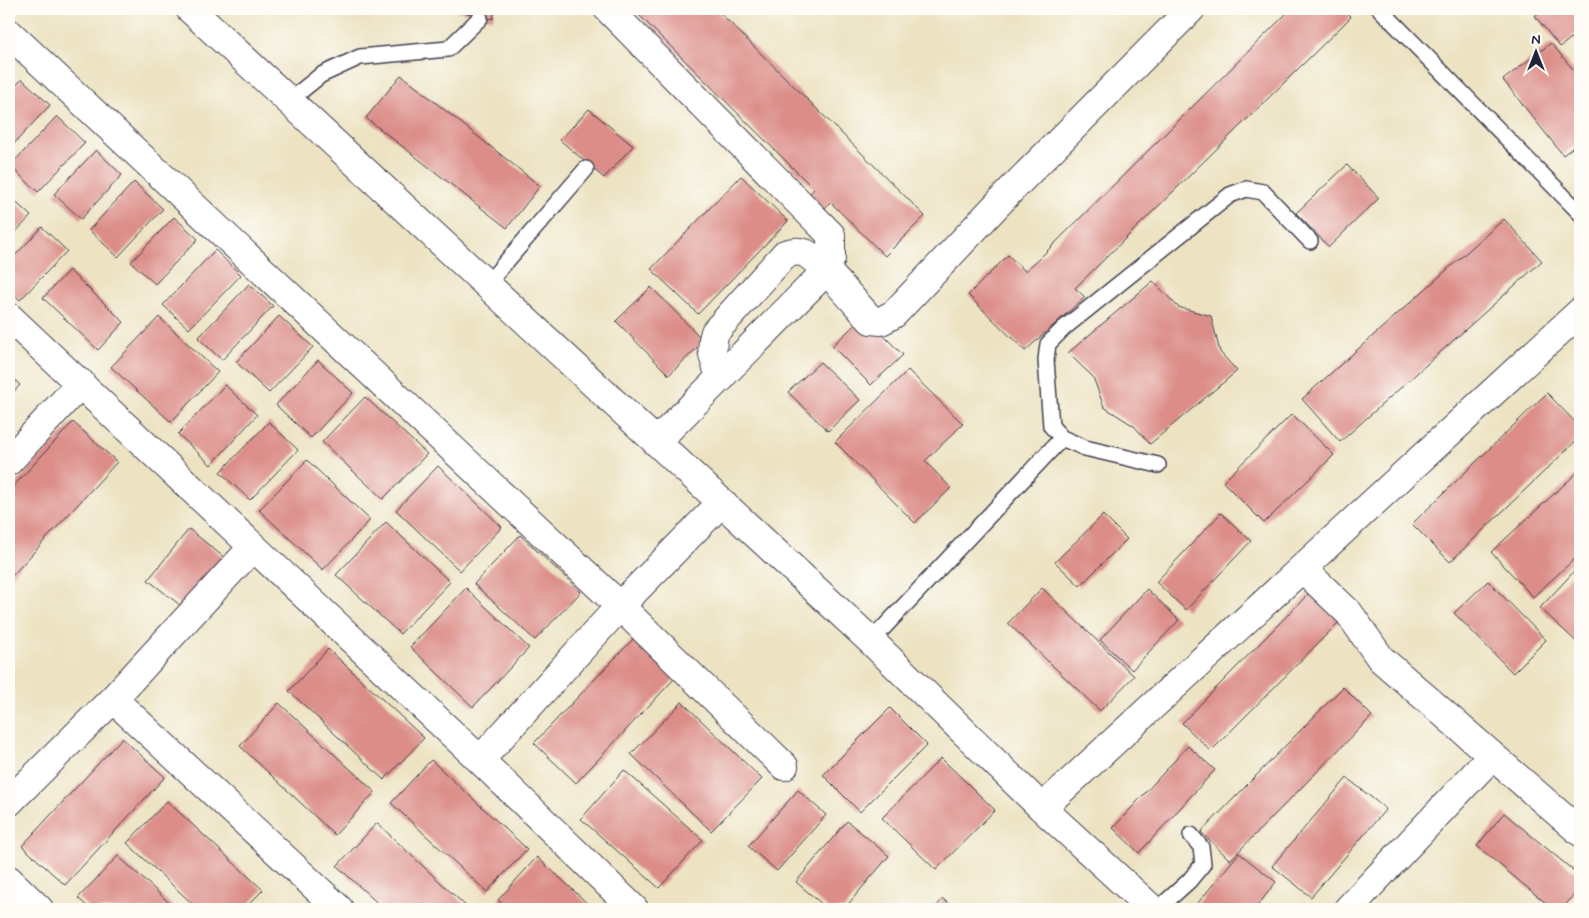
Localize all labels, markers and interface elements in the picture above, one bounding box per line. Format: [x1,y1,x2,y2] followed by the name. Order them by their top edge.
[1512,28,1562,78] north arrow
[1531,31,1541,49] text: N

